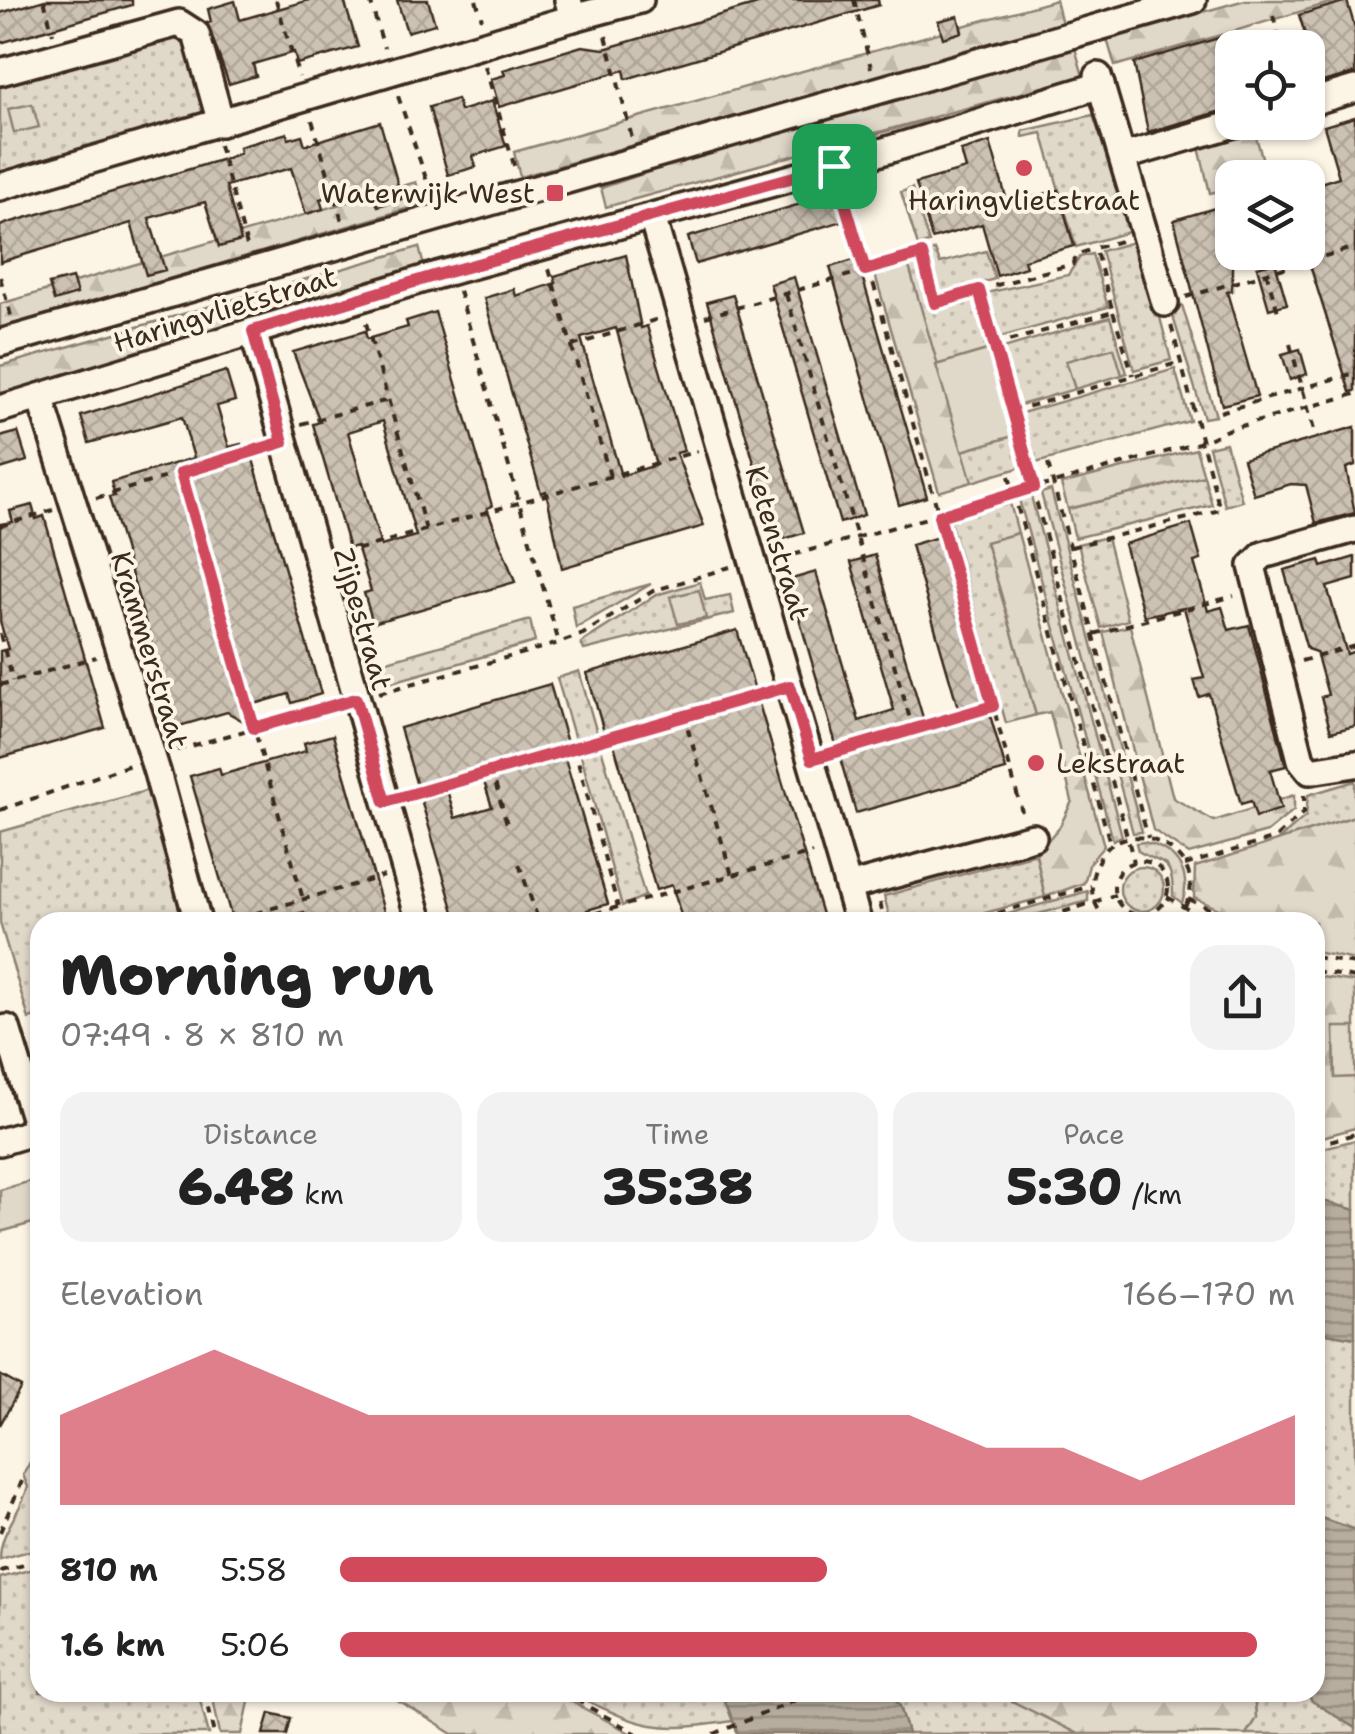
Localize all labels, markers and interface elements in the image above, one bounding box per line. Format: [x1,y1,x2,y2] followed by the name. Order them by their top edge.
[1215,30,1325,270] map controls
[1215,30,1325,140] button: locate
[792,124,877,209] pin
[807,139,862,194] icon: arrive
[1013,157,1035,179] marker: Haringvlietstraat
[1215,160,1325,270] button: layers
[321,174,535,212] place label: Waterwijk West
[908,181,1140,219] place label: Haringvlietstraat
[544,182,566,204] marker: Waterwijk West
[108,257,342,361] street label: Haringvlietstraat
[736,461,820,625] street label: Ketenstraat
[325,543,401,695] street label: Zijpestraat
[102,547,198,753] street label: Krammerstraat
[1056,744,1185,782] place label: Lekstraat
[1025,752,1047,774] marker: Lekstraat
[60,938,434,1012] text: Morning run
[1190,945,1295,1050] button: share
[60,1013,344,1056] text: 07:49 · 8 × 810 m
[203,1115,318,1153] text: Distance
[645,1115,710,1153] text: Time
[1063,1115,1125,1153] text: Pace
[178,1153,295,1220] text: 6.48
[602,1153,753,1220] text: 35:38
[1006,1153,1122,1220] text: 5:30
[295,1175,344,1213] text: km
[1122,1175,1182,1213] text: /km
[60,1272,203,1315] text: Elevation
[1122,1272,1295,1315] text: 166–170 m
[60,1548,158,1591] text: 810 m
[220,1548,288,1591] text: 5:58
[60,1623,165,1666] text: 1.6 km
[220,1623,290,1666] text: 5:06

